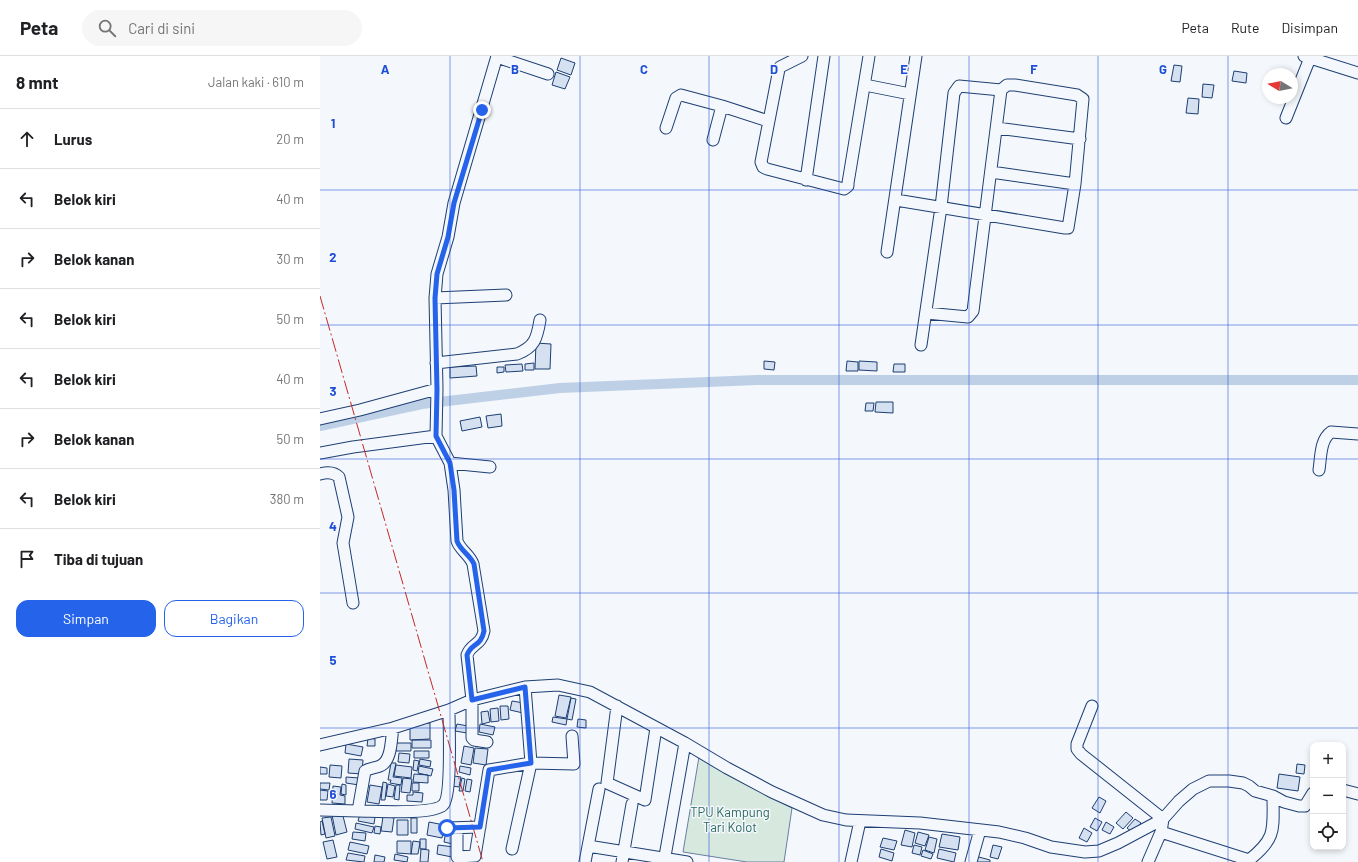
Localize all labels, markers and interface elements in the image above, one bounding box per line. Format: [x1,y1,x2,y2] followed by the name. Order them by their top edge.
[82,10,362,46] search box
[20,16,58,39] text: Peta
[96,17,118,39] icon: search
[128,19,195,37] text: Cari di sini
[1181,19,1209,36] text: Peta
[1231,19,1259,36] text: Rute
[1281,19,1338,36] text: Disimpan
[381,61,390,77] text: A
[511,61,519,77] text: B
[640,61,648,77] text: C
[770,61,778,77] text: D
[900,61,908,77] text: E
[1030,61,1038,77] text: F
[1159,61,1167,77] text: G
[1262,68,1298,104] north arrow
[16,72,59,92] text: 8 mnt
[208,74,304,90] text: Jalan kaki · 610 m
[473,101,491,119] route end
[331,115,335,131] text: 1
[16,128,38,150] icon: ahead
[54,130,92,148] text: Lurus
[276,131,304,147] text: 20 m
[16,188,38,210] icon: left
[54,190,116,208] text: Belok kiri
[276,191,304,207] text: 40 m
[16,248,38,270] icon: right
[329,249,337,265] text: 2
[54,250,134,268] text: Belok kanan
[277,251,304,267] text: 30 m
[16,308,38,330] icon: left
[54,310,116,328] text: Belok kiri
[277,311,304,327] text: 50 m
[16,368,38,390] icon: left
[54,370,116,388] text: Belok kiri
[276,371,304,387] text: 40 m
[329,383,337,399] text: 3
[16,428,38,450] icon: right
[54,430,134,448] text: Belok kanan
[277,431,304,447] text: 50 m
[16,488,38,510] icon: left
[54,490,116,508] text: Belok kiri
[270,491,304,507] text: 380 m
[329,518,337,534] text: 4
[16,548,38,570] icon: arrive
[54,550,143,568] text: Tiba di tujuan
[16,600,156,637] button: Simpan
[164,600,304,637] button: Bagikan
[329,652,337,668] text: 5
[1310,742,1346,850] map controls
[1310,742,1346,778] button: +
[1310,778,1346,814] button: −
[330,786,337,802] text: 6
[690,804,770,835] park label: TPU Kampung Tari Kolot
[1310,814,1346,850] button: locate
[438,819,456,837] route start

